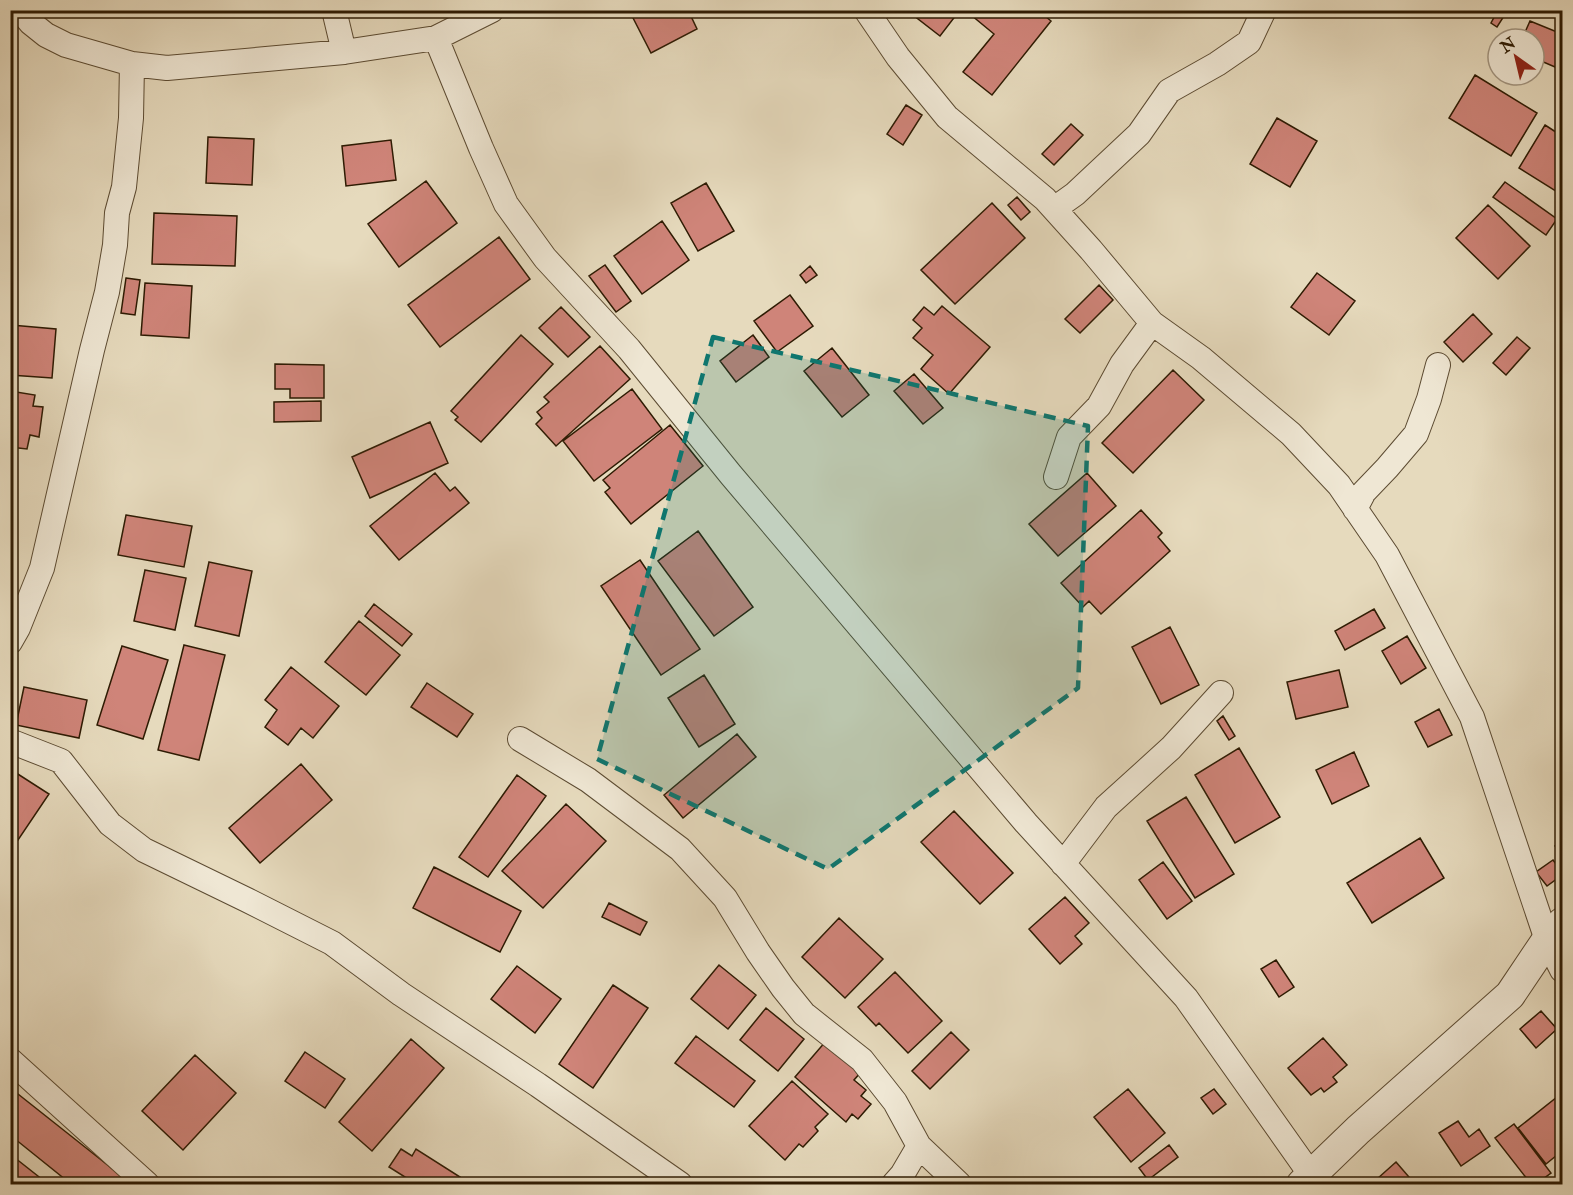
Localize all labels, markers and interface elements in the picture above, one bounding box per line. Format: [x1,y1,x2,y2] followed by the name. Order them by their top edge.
[1486,27,1546,87] north arrow
[1496,33,1520,58] text: N

